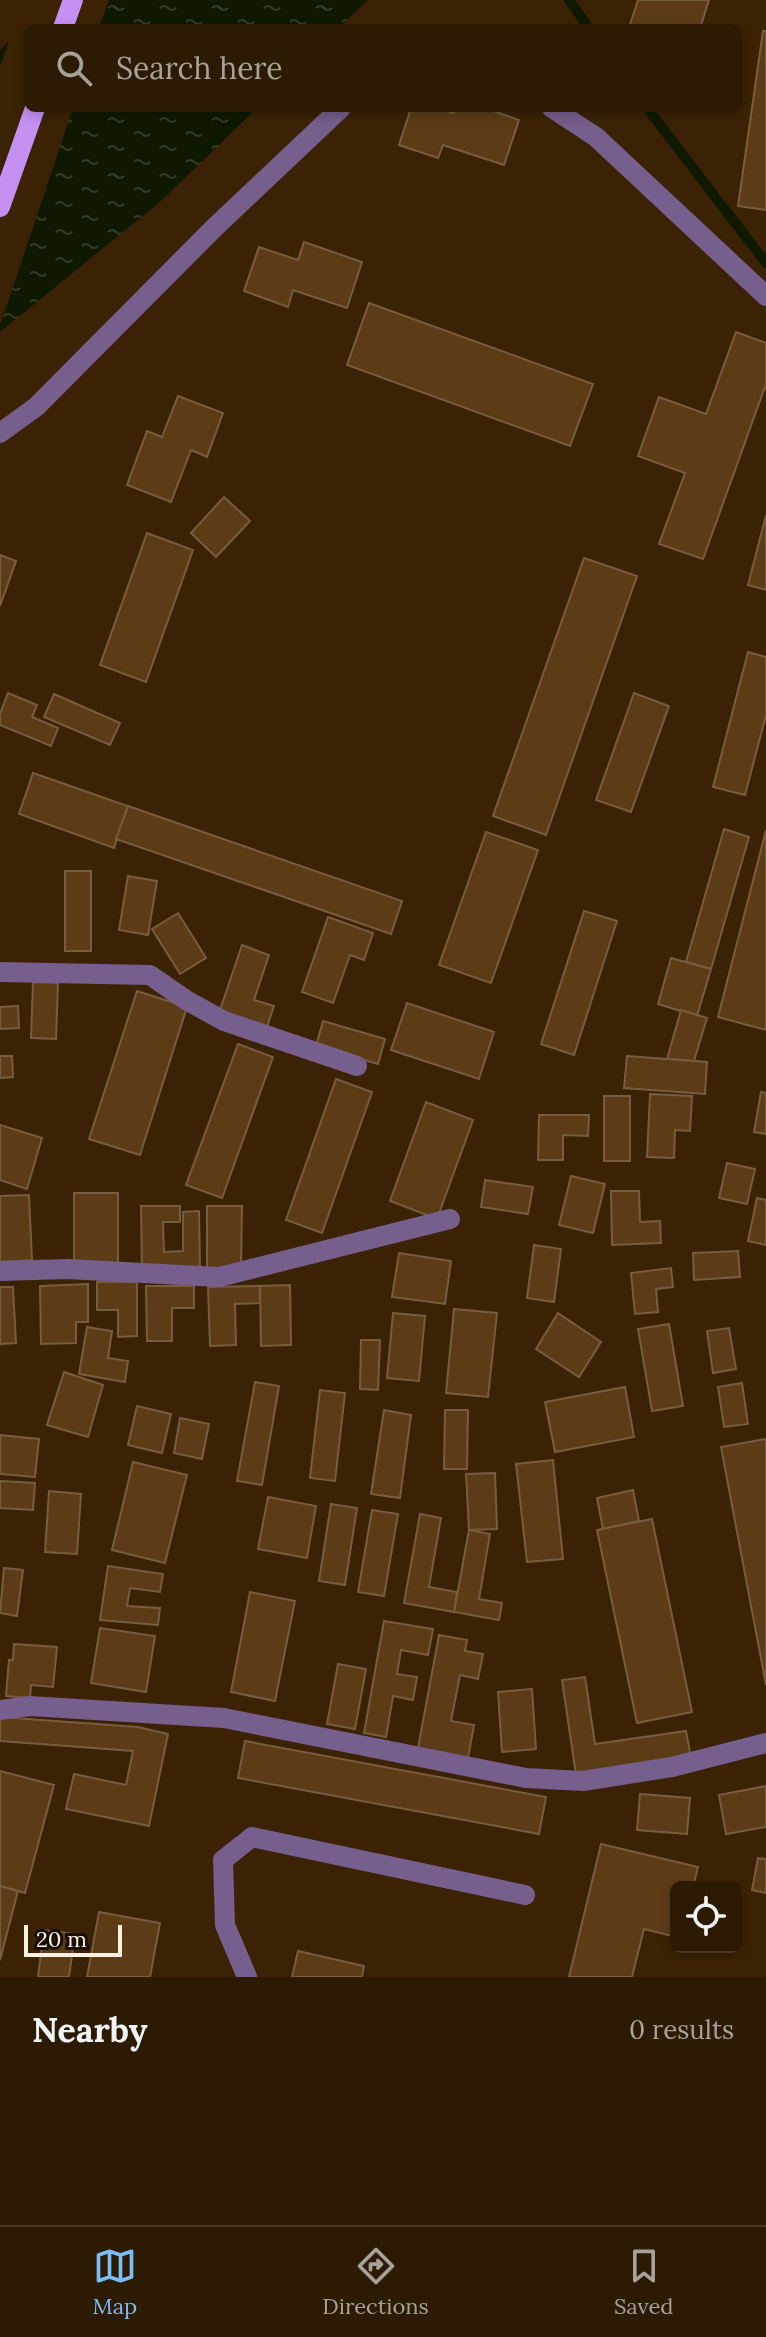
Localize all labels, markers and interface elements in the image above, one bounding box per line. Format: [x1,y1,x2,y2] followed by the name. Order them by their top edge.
[24,24,742,112] search box
[52,46,96,90] icon: search
[116,49,283,87] text: Search here
[670,1881,742,1953] map controls
[670,1881,742,1953] button: locate
[24,1921,122,1957] scale bar
[36,1925,87,1953] text: 20 m
[32,2008,148,2051] text: Nearby
[629,2013,734,2046] text: 0 results
[93,2244,137,2320] tab: Map
[322,2244,429,2320] tab: Directions
[614,2244,673,2320] tab: Saved

